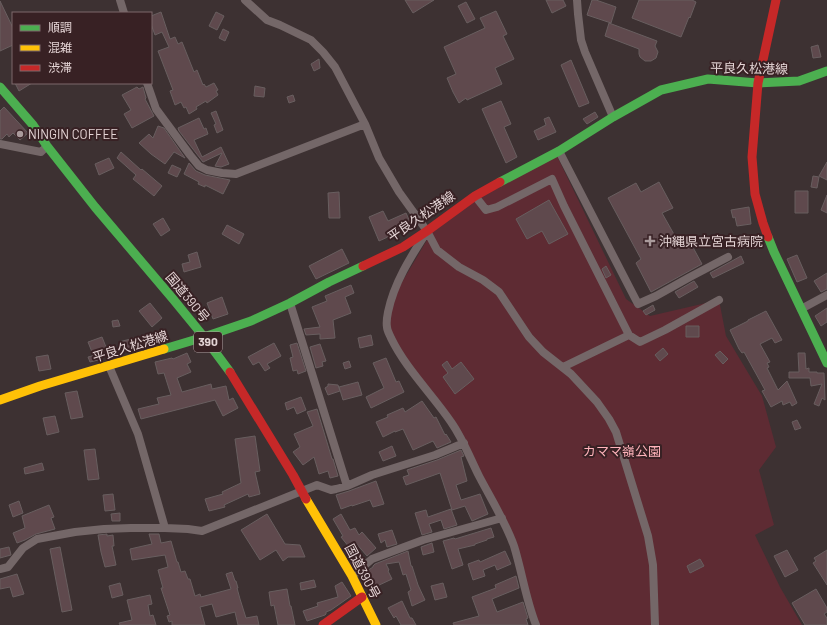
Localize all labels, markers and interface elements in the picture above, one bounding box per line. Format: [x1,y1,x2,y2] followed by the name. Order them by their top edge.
[12,12,152,84] legend
[48,20,72,34] text: 順調
[48,40,72,54] text: 混雑
[710,59,788,77] street label: 平良久松港線
[48,60,72,74] text: 渋滞
[28,126,118,142] place label: NINGIN COFFEE
[15,129,25,139] marker: NINGIN COFFEE
[384,188,458,244] street label: 平良久松港線
[659,233,763,249] place label: 沖縄県立宮古病院
[644,235,656,247] marker: 沖縄県立宮古病院
[163,269,213,325] street label: 国道390号
[90,327,170,365] street label: 平良久松港線
[194,332,222,352] road number: 390
[583,443,661,459] park label: カママ嶺公園
[342,541,384,601] street label: 国道390号

